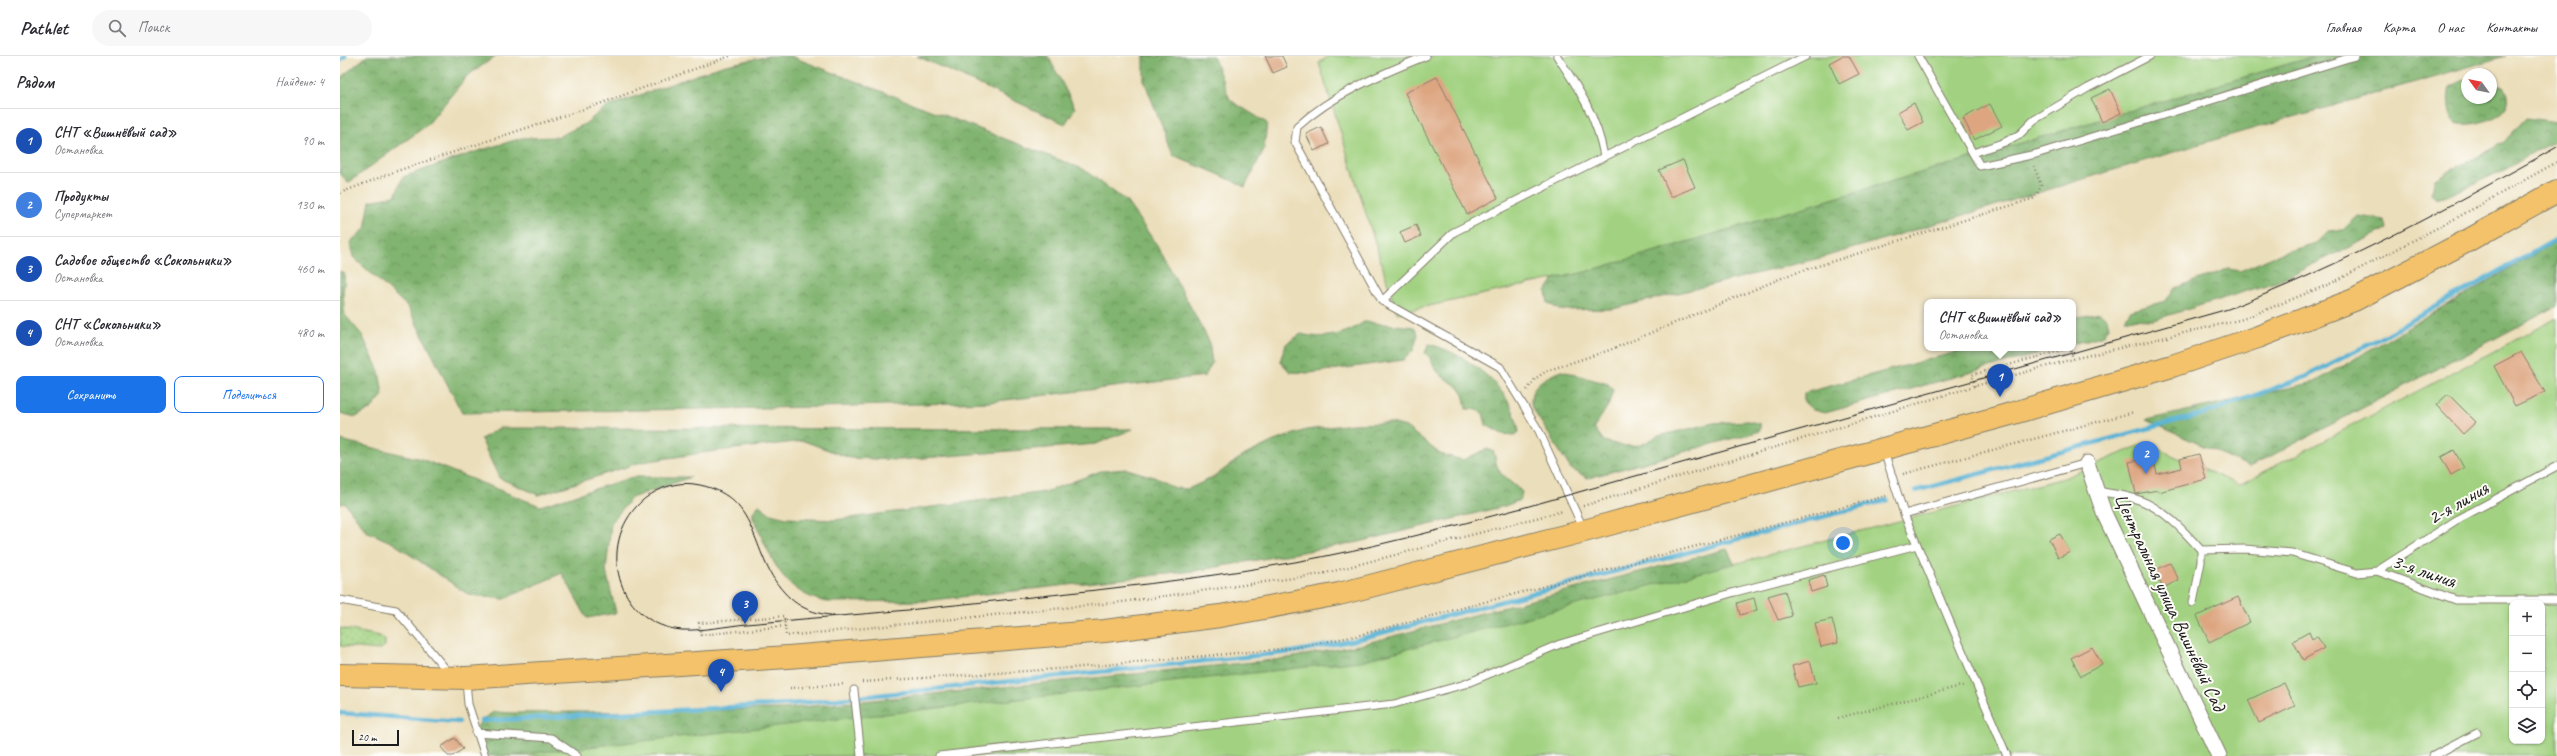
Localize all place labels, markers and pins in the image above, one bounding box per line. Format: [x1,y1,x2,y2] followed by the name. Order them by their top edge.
[1987,364,2013,397] pin: 1
[2133,441,2159,474] pin: 2
[732,591,758,624] pin: 3
[708,659,734,692] pin: 4

